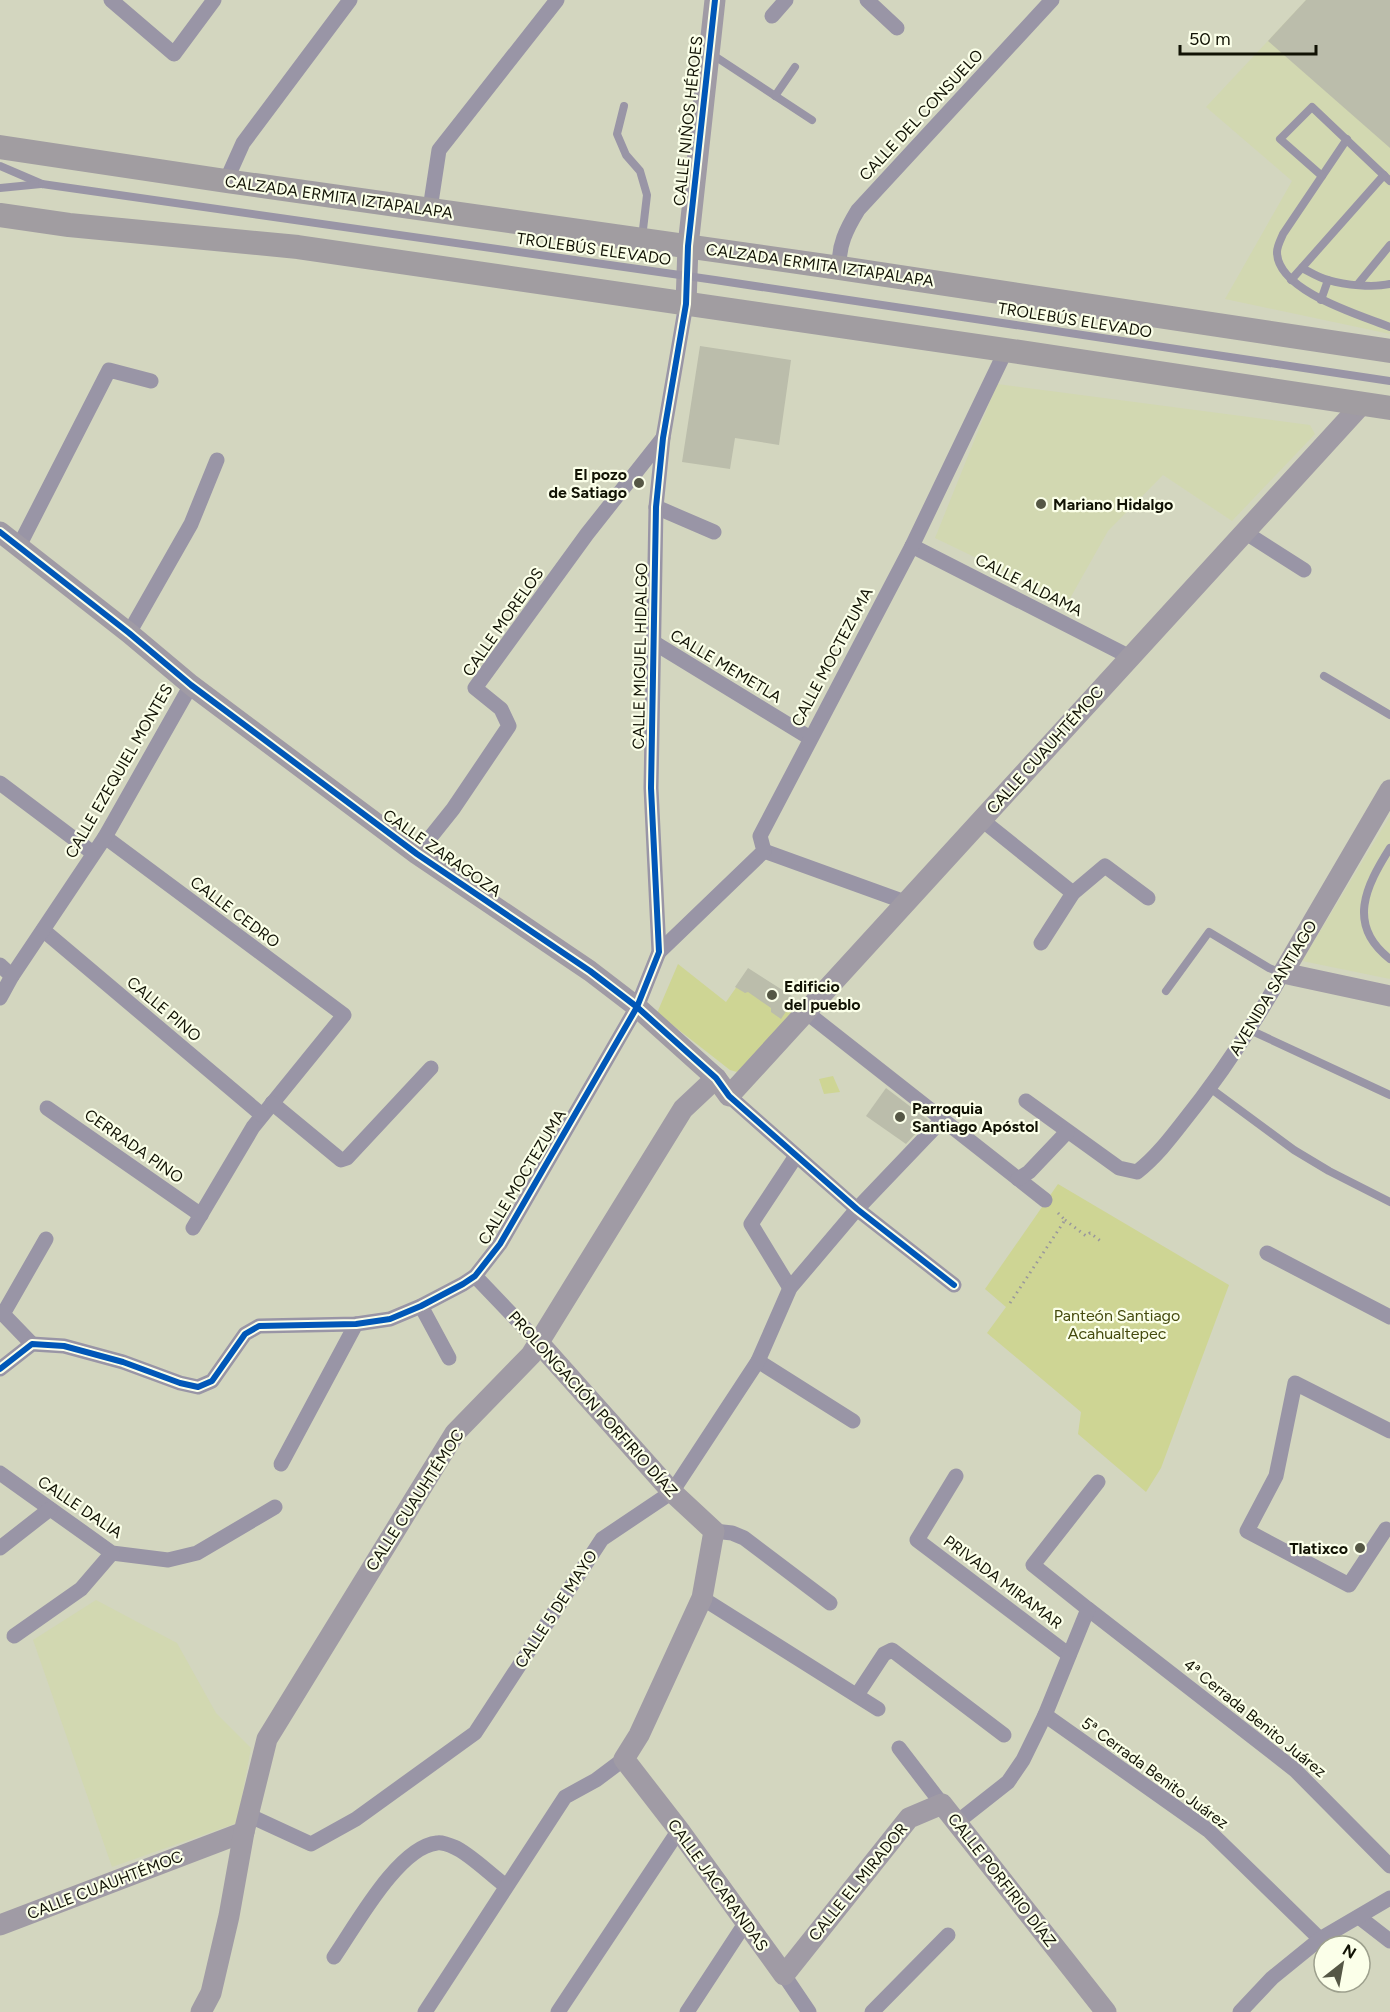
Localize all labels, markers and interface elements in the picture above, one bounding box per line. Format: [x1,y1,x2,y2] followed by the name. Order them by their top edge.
[1180,18,1316,56] scale bar
[1189,28,1231,50] text: 50 m
[670,35,706,207] street label: CALLE NIÑOS HÉROES
[855,45,987,185] street label: CALLE DEL CONSUELO
[224,172,454,222] street label: CALZADA ERMITA IZTAPALAPA
[516,229,672,269] street label: TROLEBÚS ELEVADO
[705,240,935,290] street label: CALZADA ERMITA IZTAPALAPA
[997,298,1153,342] street label: TROLEBÚS ELEVADO
[549,465,627,502] place label: El pozo de Satiago
[632,476,646,490] marker: El pozo de Satiago
[1053,495,1173,514] place label: Mariano Hidalgo
[1034,497,1048,511] marker: Mariano Hidalgo
[972,550,1086,620] street label: CALLE ALDAMA
[629,563,651,749] street label: CALLE MIGUEL HIDALGO
[458,564,548,680] street label: CALLE MORELOS
[787,584,877,730] street label: CALLE MOCTEZUMA
[667,625,785,707] street label: CALLE MEMETLA
[61,680,177,861] street label: CALLE EZEQUIEL MONTES
[983,682,1107,818] street label: CALLE CUAUHTÉMOC
[379,805,505,901] street label: CALLE ZARAGOZA
[187,872,283,952] street label: CALLE CEDRO
[1225,917,1321,1059] street label: AVENIDA SANTIAGO
[123,973,205,1045] street label: CALLE PINO
[784,977,860,1014] place label: Edificio del pueblo
[765,988,779,1002] marker: Edificio del pueblo
[912,1099,1039,1136] place label: Parroquia Santiago Apóstol
[81,1105,187,1187] street label: CERRADA PINO
[474,1106,570,1248] street label: CALLE MOCTEZUMA
[893,1110,907,1124] marker: Parroquia Santiago Apóstol
[1054,1306,1180,1343] park label: Panteón Santiago Acahualtepec
[504,1307,682,1501] street label: PROLONGACIÓN PORFIRIO DÍAZ
[362,1426,468,1574] street label: CALLE CUAUHTÉMOC
[34,1472,126,1542] street label: CALLE DALIA
[940,1531,1066,1633] street label: PRIVADA MIRAMAR
[1289,1539,1348,1558] place label: Tlatixco
[1353,1541,1367,1555] marker: Tlatixco
[511,1547,601,1671] street label: CALLE 5 DE MAYO
[1180,1655,1330,1781] street label: 4ª Cerrada Benito Juárez
[1078,1713,1232,1833] street label: 5ª Cerrada Benito Juárez
[944,1809,1060,1951] street label: CALLE PORFIRIO DÍAZ
[664,1815,772,1955] street label: CALLE JACARANDAS
[805,1819,911,1945] street label: CALLE EL MIRADOR
[24,1847,186,1923] street label: CALLE CUAUHTÉMOC
[1312,1934,1372,1994] north arrow
[1339,1940,1360,1963] text: N

